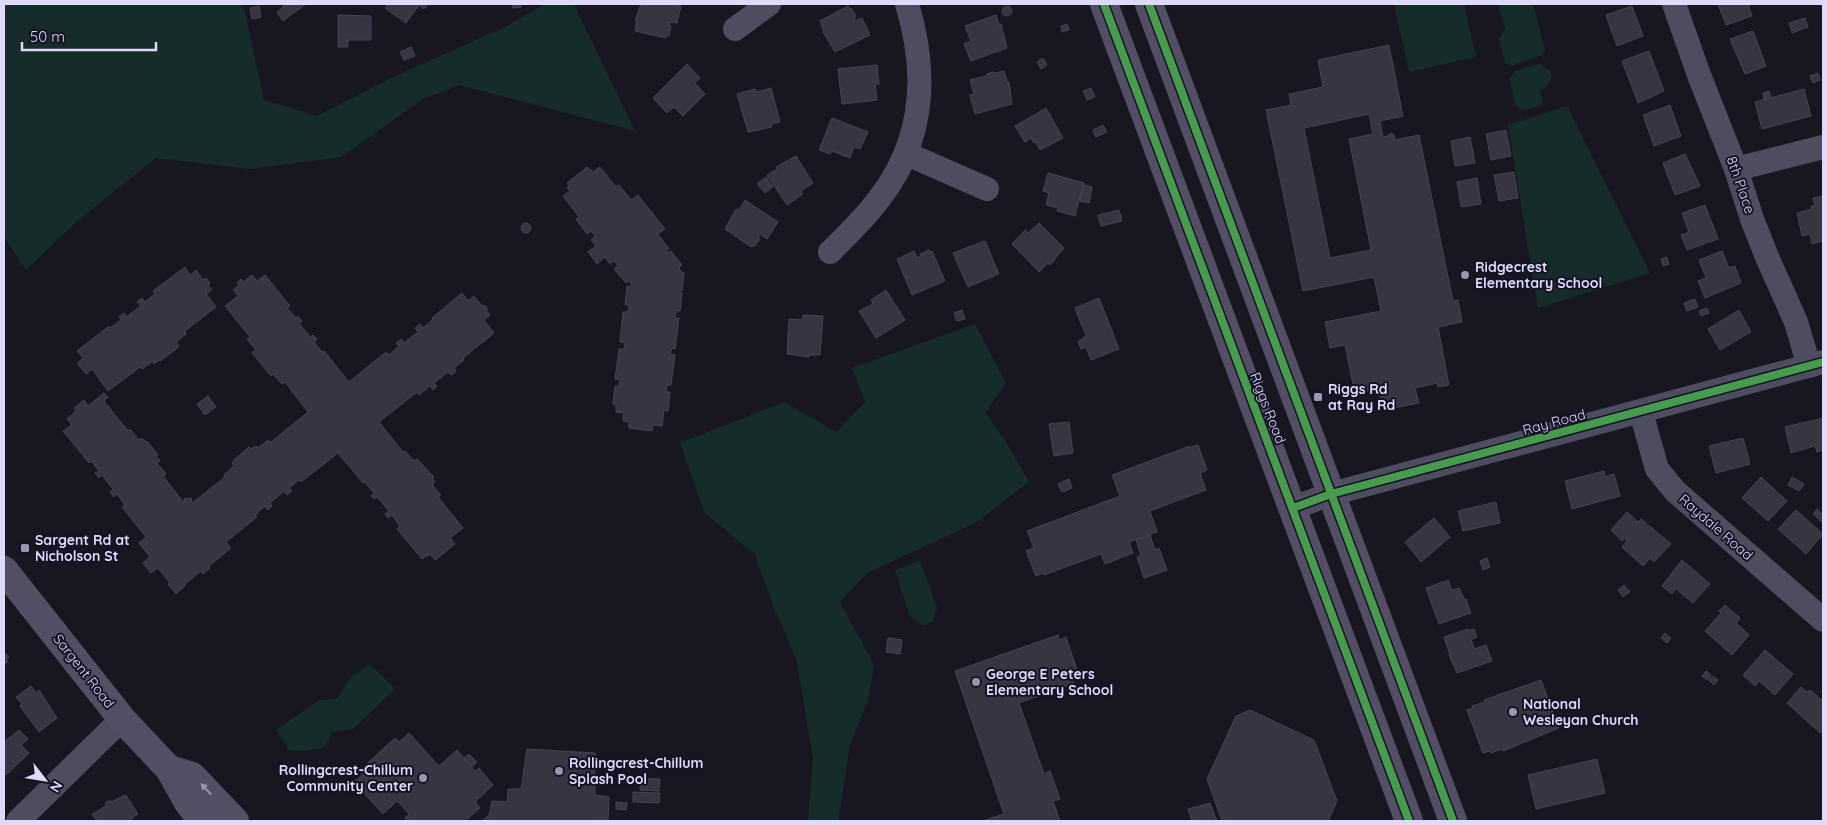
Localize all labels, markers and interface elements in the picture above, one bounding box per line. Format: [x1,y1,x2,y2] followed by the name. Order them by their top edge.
[22,20,156,52] scale bar
[30,27,65,46] text: 50 m
[1723,154,1759,216] street label: 8th Place
[1475,258,1602,292] place label: Ridgecrest Elementary School
[1459,269,1471,281] marker: Ridgecrest Elementary School
[1246,370,1290,446] street label: Riggs Road
[1328,380,1395,414] place label: Riggs Rd at Ray Rd
[1312,391,1324,403] marker: Riggs Rd at Ray Rd
[1521,405,1587,439] street label: Ray Road
[1675,490,1757,564] street label: Raydale Road
[35,531,130,565] place label: Sargent Rd at Nicholson St
[19,542,31,554] marker: Sargent Rd at Nicholson St
[49,630,119,712] street label: Sargent Road
[986,665,1113,699] place label: George E Peters Elementary School
[970,676,982,688] marker: George E Peters Elementary School
[1523,695,1639,729] place label: National Wesleyan Church
[1507,706,1519,718] marker: National Wesleyan Church
[569,754,703,788] place label: Rollingcrest-Chillum Splash Pool
[20,755,70,805] north arrow
[279,761,413,795] place label: Rollingcrest-Chillum Community Center
[553,765,565,777] marker: Rollingcrest-Chillum Splash Pool
[417,772,429,784] marker: Rollingcrest-Chillum Community Center
[46,778,67,796] text: N
[200,784,212,796] one-way arrow

